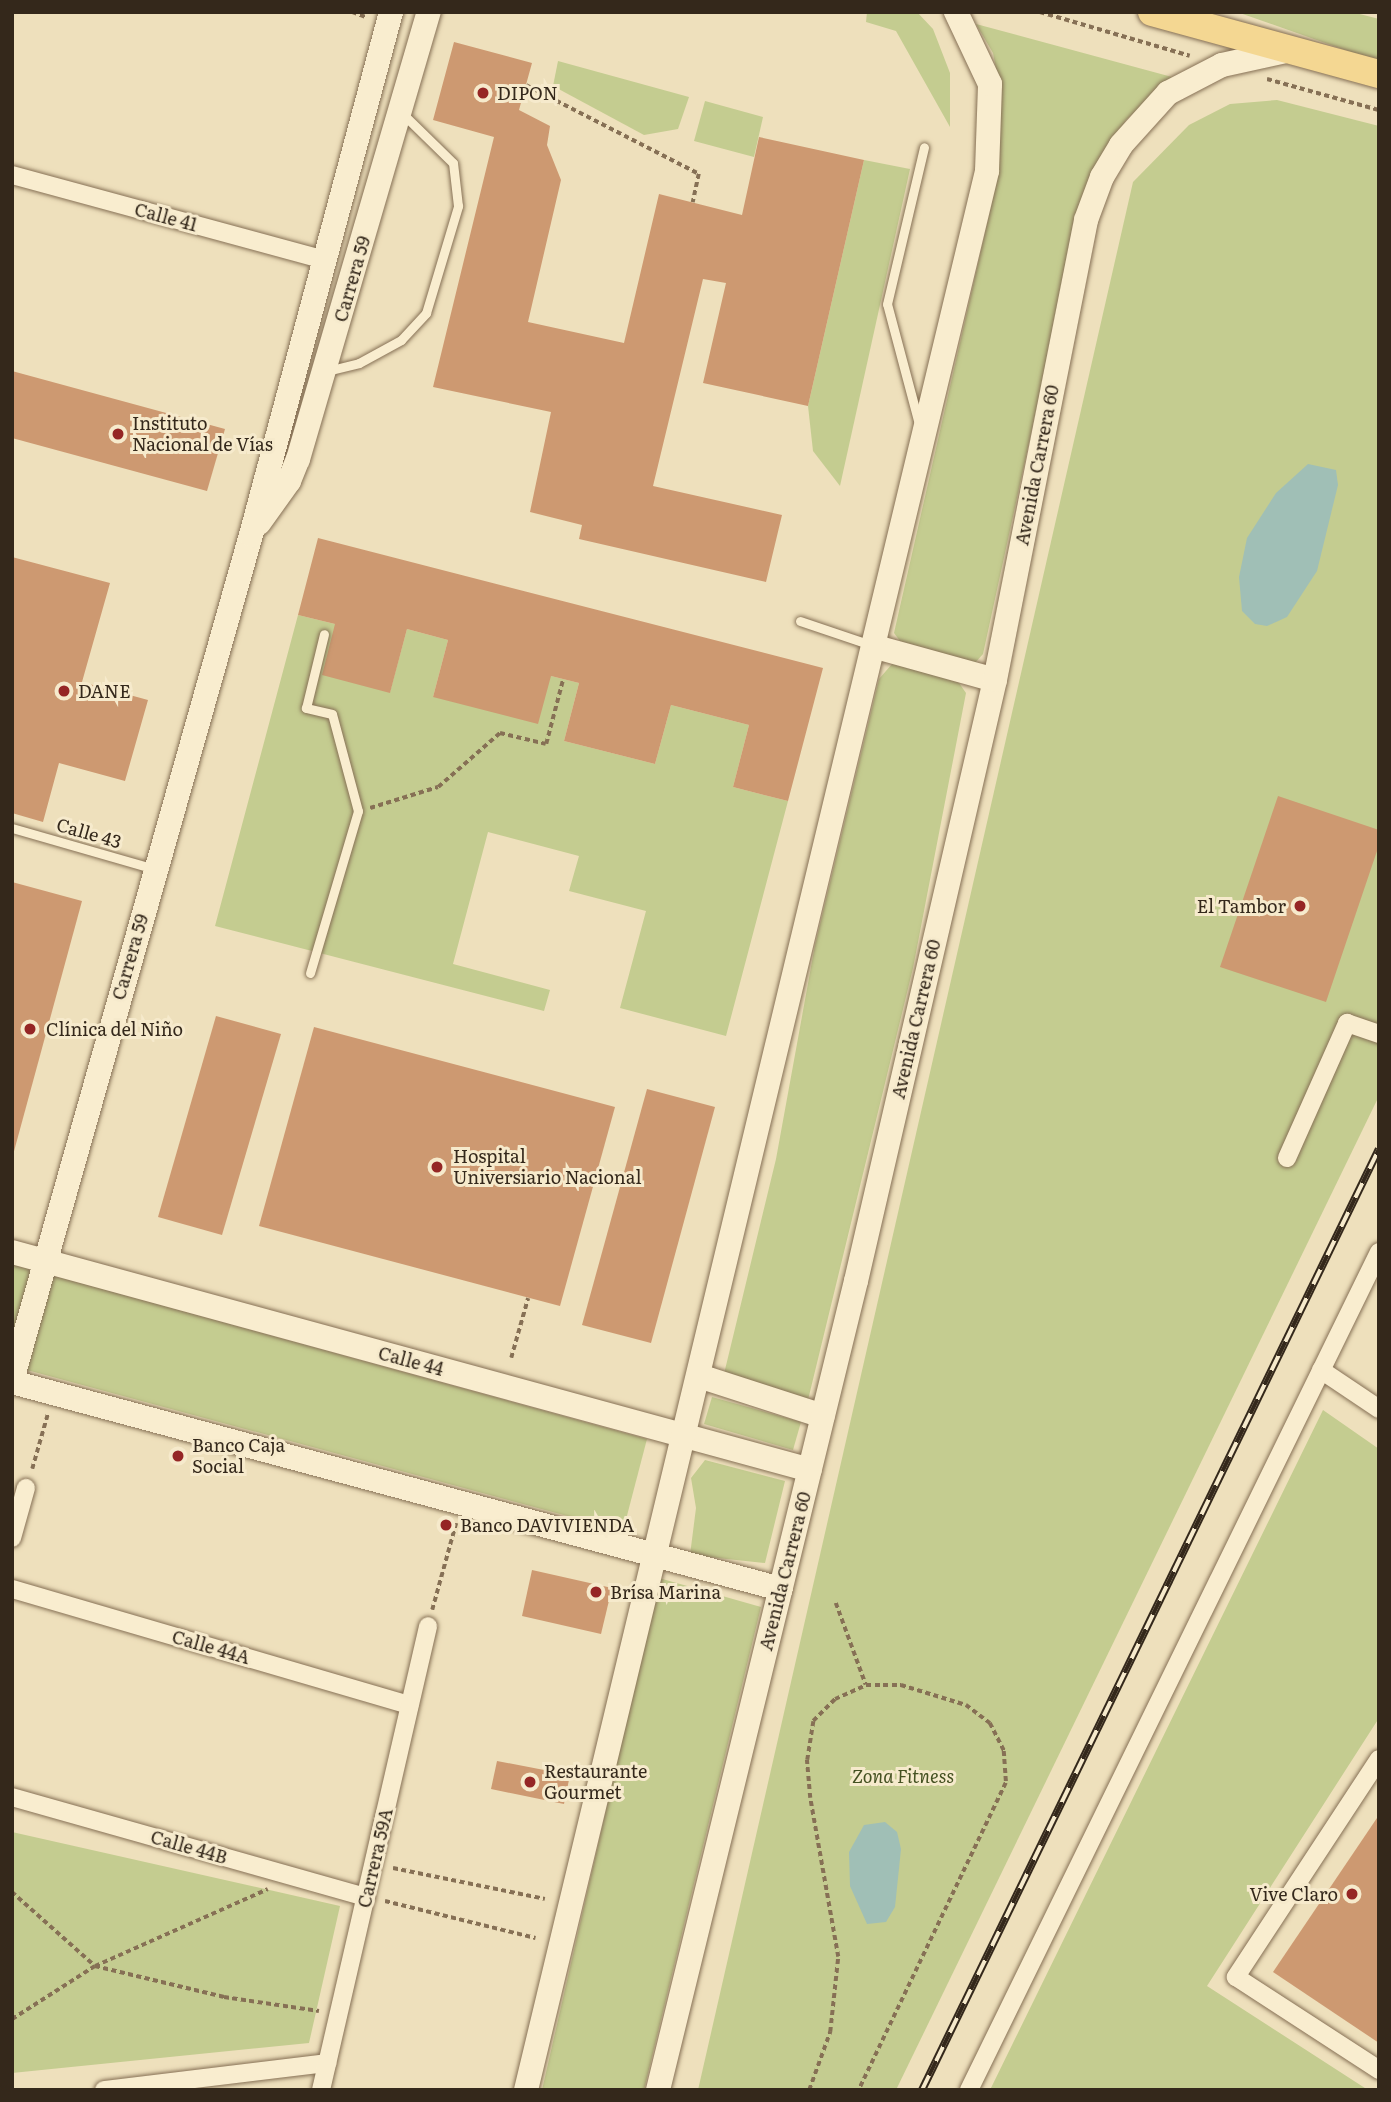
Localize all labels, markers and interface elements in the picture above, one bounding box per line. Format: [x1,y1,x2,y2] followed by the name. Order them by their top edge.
[497,82,558,104] place label: DIPON
[475,85,491,101] marker: DIPON
[132,198,200,236] street label: Calle 41
[329,234,375,324] street label: Carrera 59
[1011,383,1063,547] street label: Avenida Carrera 60
[132,413,273,456] place label: Instituto Nacional de Vías
[110,426,126,442] marker: Instituto Nacional de Vías
[78,680,131,702] place label: DANE
[56,683,72,699] marker: DANE
[54,813,124,853] street label: Calle 43
[1197,895,1286,917] place label: El Tambor
[1292,898,1308,914] marker: El Tambor
[107,912,153,1002] street label: Carrera 59
[887,937,945,1101] street label: Avenida Carrera 60
[46,1018,183,1040] place label: Clínica del Niño
[20,1019,40,1039] marker: Clínica del Niño
[453,1146,641,1188] place label: Hospital Universiario Nacional
[427,1157,447,1177] marker: Hospital Universiario Nacional
[376,1342,446,1380] street label: Calle 44
[192,1435,285,1478] place label: Banco Caja Social
[170,1448,186,1464] marker: Banco Caja Social
[755,1489,815,1653] street label: Avenida Carrera 60
[460,1514,634,1536] place label: Banco DAVIVIENDA
[438,1517,454,1533] marker: Banco DAVIVIENDA
[610,1581,721,1603] place label: Brísa Marina
[588,1584,604,1600] marker: Brísa Marina
[170,1626,252,1668] street label: Calle 44A
[544,1761,647,1803] place label: Restaurante Gourmet
[852,1765,954,1787] park label: Zona Fitness
[522,1774,538,1790] marker: Restaurante Gourmet
[353,1806,397,1910] street label: Carrera 59A
[148,1826,230,1868] street label: Calle 44B
[1250,1883,1338,1905] place label: Vive Claro
[1344,1886,1360,1902] marker: Vive Claro

